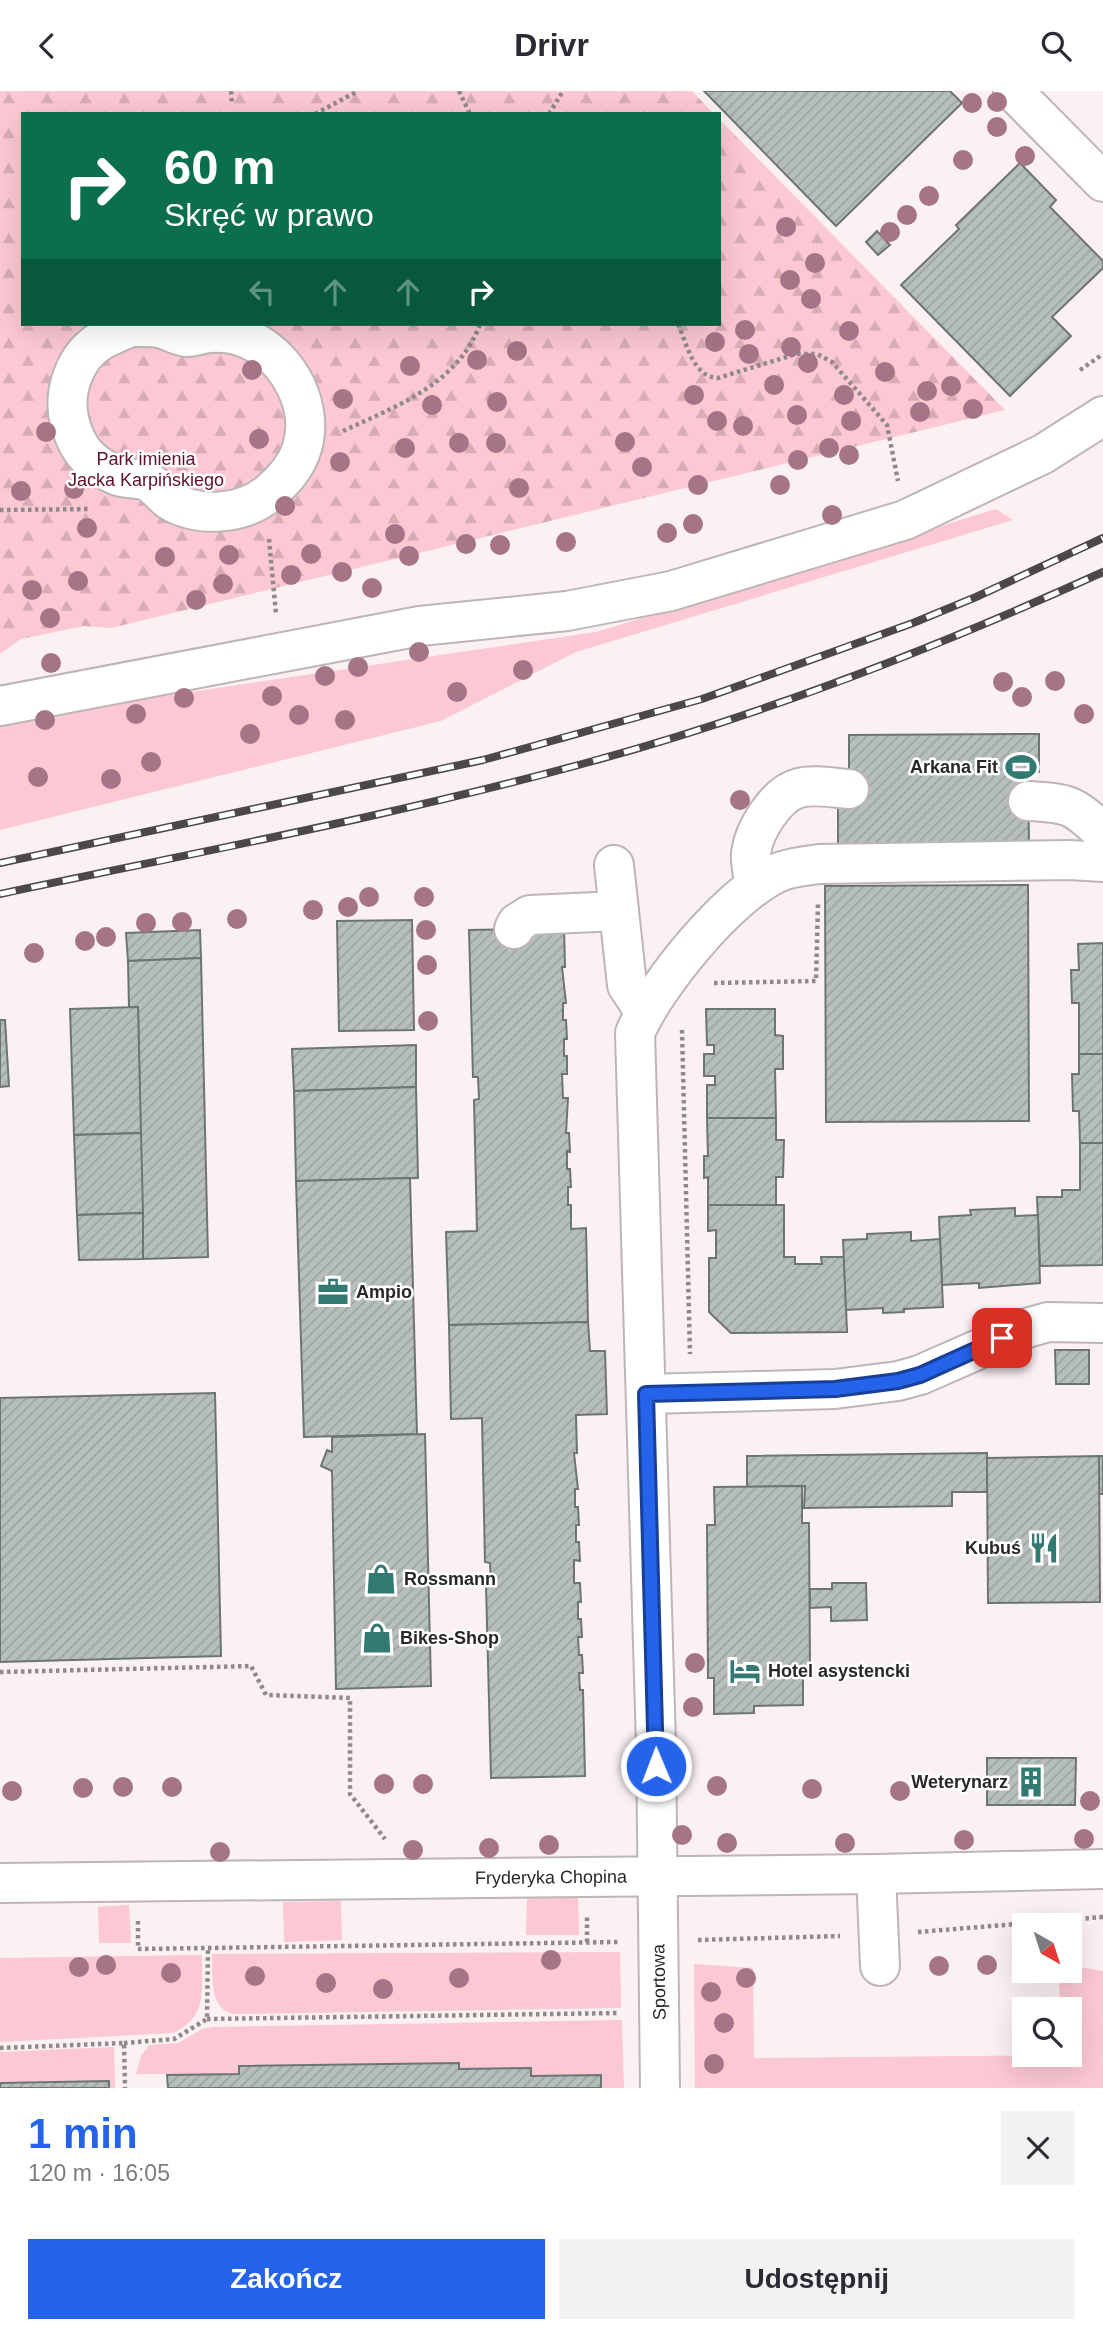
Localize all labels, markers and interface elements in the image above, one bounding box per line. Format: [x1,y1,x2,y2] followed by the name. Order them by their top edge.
[28,27,66,65] icon: back
[514,27,589,63] text: Drivr
[1037,27,1075,65] icon: search
[49,140,140,231] icon: right
[164,140,276,194] text: 60 m
[164,197,374,233] text: Skręć w prawo
[243,273,281,311] icon: left
[316,273,354,311] icon: ahead
[389,273,427,311] icon: ahead
[462,273,500,311] icon: right
[68,449,224,490] park label: Park imienia Jacka Karpińskiego
[1004,750,1038,784] sports icon: Arkana Fit
[910,757,998,777] place label: Arkana Fit
[316,1275,350,1309] office icon: Ampio
[356,1282,412,1302] place label: Ampio
[972,1308,1032,1368] pin
[983,1319,1021,1357] icon: arrive
[1027,1531,1061,1565] restaurant icon: Kubuś
[965,1538,1021,1558] place label: Kubuś
[364,1562,398,1596] shop icon: Rossmann
[404,1569,496,1589] place label: Rossmann
[360,1621,394,1655] shop icon: Bikes-Shop
[400,1628,499,1648] place label: Bikes-Shop
[728,1654,762,1688] hotel icon: Hotel asystencki
[768,1661,910,1681] place label: Hotel asystencki
[619,1729,693,1803] position arrow
[1014,1765,1048,1799] building icon: Weterynarz
[911,1772,1008,1792] place label: Weterynarz
[475,1867,628,1888] street label: Fryderyka Chopina
[1012,1913,1082,1983] north arrow
[1012,1913,1082,2067] map controls
[648,1943,670,2020] street label: Sportowa
[1012,1997,1082,2067] button: search
[28,2110,138,2157] text: 1 min
[1001,2111,1075,2185] button: close
[28,2160,170,2186] text: 120 m · 16:05
[28,2239,545,2319] button: Zakończ
[559,2239,1075,2319] button: Udostępnij

